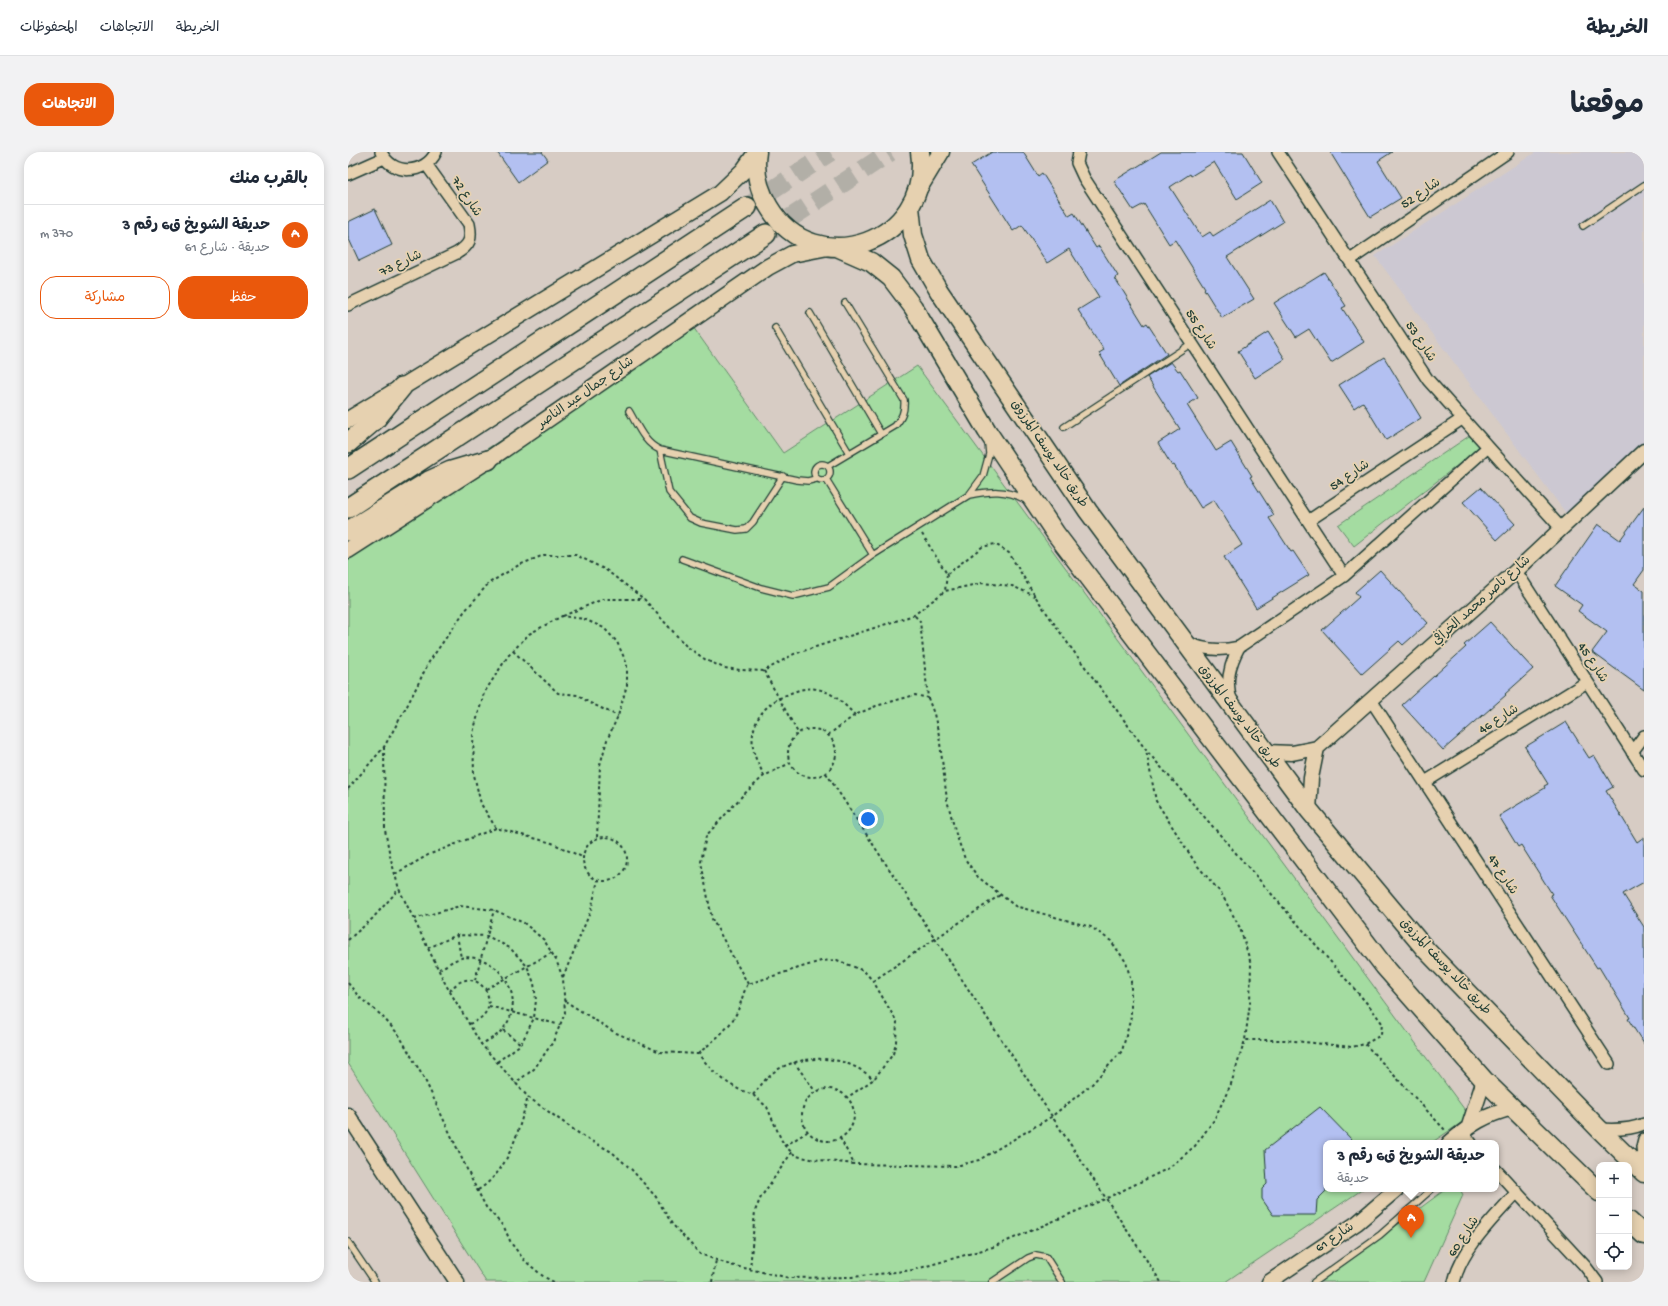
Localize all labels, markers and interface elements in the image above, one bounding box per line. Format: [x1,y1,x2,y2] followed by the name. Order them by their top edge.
[1586,18,1648,41] text: الخريطة
[20,20,78,37] text: المحفوظات
[100,20,154,37] text: الاتجاهات
[176,20,219,37] text: الخريطة
[24,83,114,126] button: الاتجاهات
[1570,90,1644,123] text: موقعنا
[229,170,308,190] text: بالقرب منك
[447,173,484,220] street label: شارع 72
[1398,175,1444,213] street label: شارع 52
[122,217,270,235] text: حديقة الشويخ ق6 رقم 3
[40,227,73,242] text: 370 m
[291,227,299,242] text: A
[185,241,270,256] text: حديقة · شارع 61
[377,248,424,281] street label: شارع 73
[40,276,170,319] button: مشاركة
[178,276,308,319] button: حفظ
[1181,307,1219,353] street label: شارع 55
[1402,319,1438,365] street label: شارع 53
[534,354,637,433] street label: شارع جمال عبد الناصر
[1007,397,1091,511] street label: طريق خالد يوسف المرزوق
[1327,457,1373,495] street label: شارع 54
[1428,551,1534,649] street label: شارع ناصر محمد الخرافي
[1574,640,1610,686] street label: شارع 45
[1195,662,1283,772] street label: طريق خالد يوسف المرزوق
[1476,702,1522,738] street label: شارع 46
[858,809,878,829] your location
[1484,852,1520,898] street label: شارع 47
[1396,915,1494,1019] street label: طريق خالد يوسف المرزوق
[1323,1140,1499,1192] popup
[1337,1148,1485,1166] text: حديقة الشويخ ق6 رقم 3
[1596,1162,1632,1270] map controls
[1596,1162,1632,1198] button: +
[1337,1172,1369,1187] text: حديقة
[1596,1198,1632,1234] button: −
[1398,1205,1424,1238] pin: A
[1445,1214,1483,1260] street label: شارع 60
[1313,1220,1357,1256] street label: شارع 61
[1596,1234,1632,1270] button: locate

